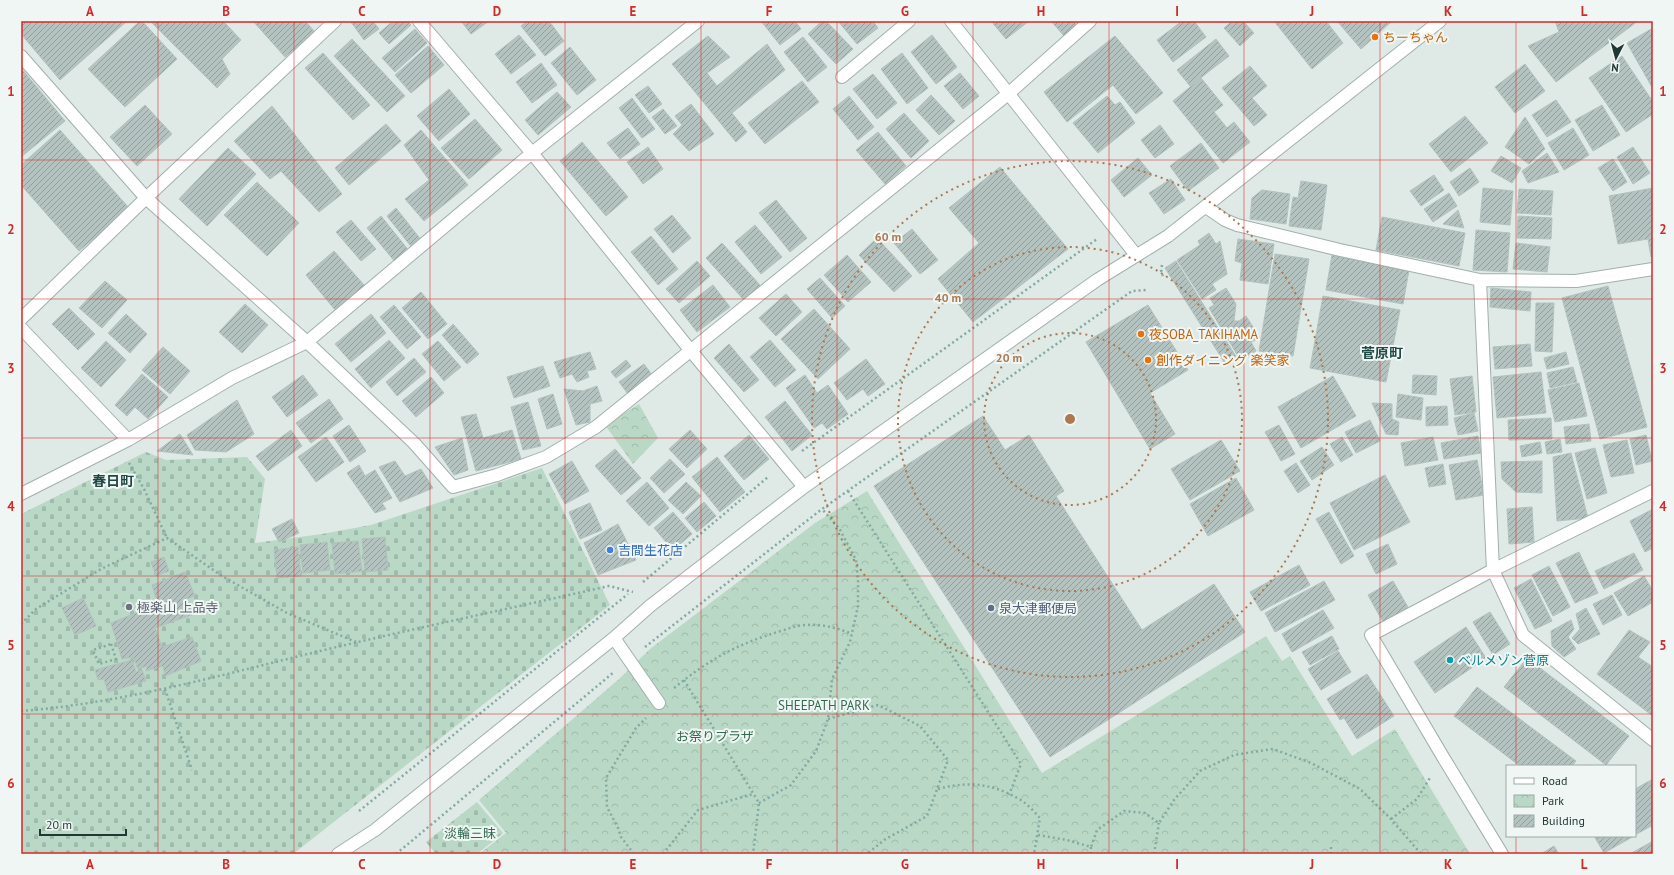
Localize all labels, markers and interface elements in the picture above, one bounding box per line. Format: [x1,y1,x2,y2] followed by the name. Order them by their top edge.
[86,3,94,20] text: A
[222,3,230,20] text: B
[358,3,366,20] text: C
[493,3,501,20] text: D
[630,3,637,20] text: E
[766,3,773,20] text: F
[901,3,909,20] text: G
[1037,3,1045,20] text: H
[1175,3,1179,20] text: I
[1309,3,1314,20] text: J
[1444,3,1452,20] text: K
[1581,3,1588,20] text: L
[1383,29,1448,46] place label: ちーちゃん
[1370,32,1380,42] marker: ちーちゃん
[1596,38,1636,78] north arrow
[1611,61,1619,75] text: N
[7,83,15,100] text: 1
[1659,83,1667,100] text: 1
[7,221,15,238] text: 2
[1659,221,1667,238] text: 2
[875,229,901,244] text: 60 m
[935,290,961,305] text: 40 m
[1149,326,1259,343] place label: 夜SOBA_TAKIHAMA
[1136,329,1146,339] marker: 夜SOBA_TAKIHAMA
[1361,344,1403,362] district label: 菅原町
[996,350,1022,365] text: 20 m
[1156,352,1289,369] place label: 創作ダイニング 楽笑家
[1143,355,1153,365] marker: 創作ダイニング 楽笑家
[7,360,15,377] text: 3
[1659,360,1667,377] text: 3
[1063,412,1077,426] centre of rings
[92,472,134,490] district label: 春日町
[7,498,15,515] text: 4
[1659,498,1667,515] text: 4
[618,542,683,559] place label: 吉間生花店
[605,545,615,555] marker: 吉間生花店
[137,599,218,616] place label: 極楽山 上品寺
[999,600,1077,617] place label: 泉大津郵便局
[124,602,134,612] marker: 極楽山 上品寺
[986,603,996,613] marker: 泉大津郵便局
[7,637,15,654] text: 5
[1659,637,1667,654] text: 5
[1458,652,1549,669] place label: ベルメゾン菅原
[1445,655,1455,665] marker: ベルメゾン菅原
[778,697,870,714] park label: SHEEPATH PARK
[676,728,754,745] park label: お祭りプラザ
[1506,765,1636,837] legend
[1542,773,1567,788] text: Road
[7,775,15,792] text: 6
[1659,775,1667,792] text: 6
[1542,793,1564,808] text: Park
[40,811,126,837] scale bar
[1542,813,1585,828] text: Building
[46,817,72,832] text: 20 m
[444,825,496,842] park label: 淡輪三昧
[86,856,94,873] text: A
[222,856,230,873] text: B
[358,856,366,873] text: C
[493,856,501,873] text: D
[630,856,637,873] text: E
[766,856,773,873] text: F
[901,856,909,873] text: G
[1037,856,1045,873] text: H
[1175,856,1179,873] text: I
[1309,856,1314,873] text: J
[1444,856,1452,873] text: K
[1581,856,1588,873] text: L

